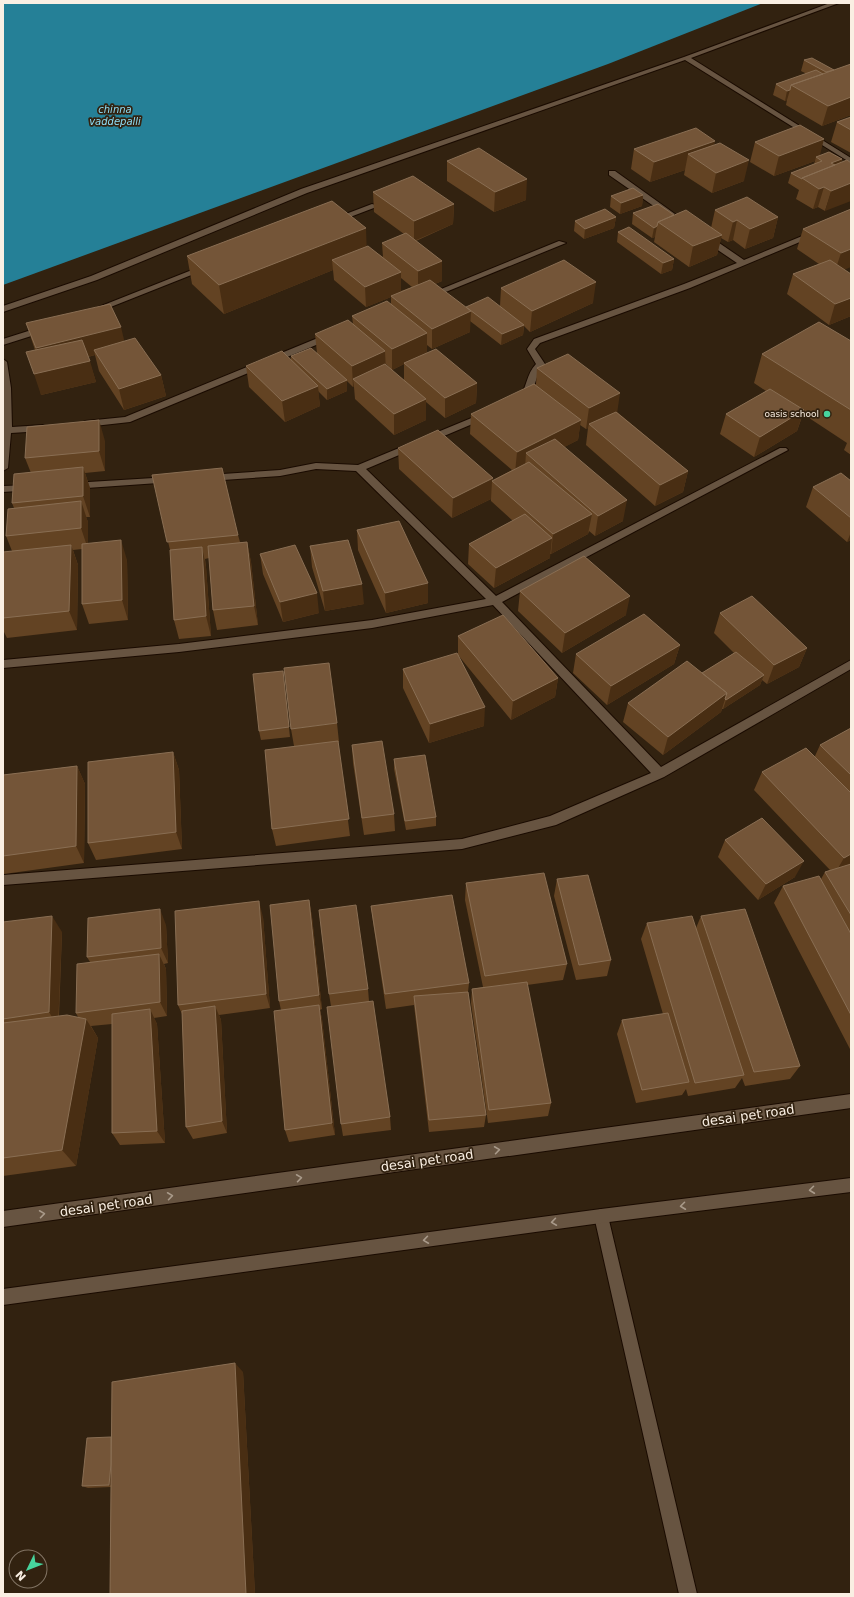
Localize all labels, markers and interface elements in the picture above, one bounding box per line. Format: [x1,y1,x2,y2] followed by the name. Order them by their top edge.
[89,104,141,127] water label: chinna vaddepalli
[764,409,819,419] place label: oasis school
[822,409,832,419] marker: oasis school
[701,1102,795,1129] street label: desai pet road
[494,1146,500,1155] one-way arrow
[380,1147,474,1174] street label: desai pet road
[296,1174,302,1183] one-way arrow
[809,1185,815,1194] one-way arrow
[59,1192,153,1219] street label: desai pet road
[167,1192,173,1201] one-way arrow
[680,1201,686,1210] one-way arrow
[39,1210,45,1219] one-way arrow
[551,1217,557,1226] one-way arrow
[422,1235,429,1244] one-way arrow
[8,1549,48,1589] north arrow
[13,1568,29,1583] text: N

